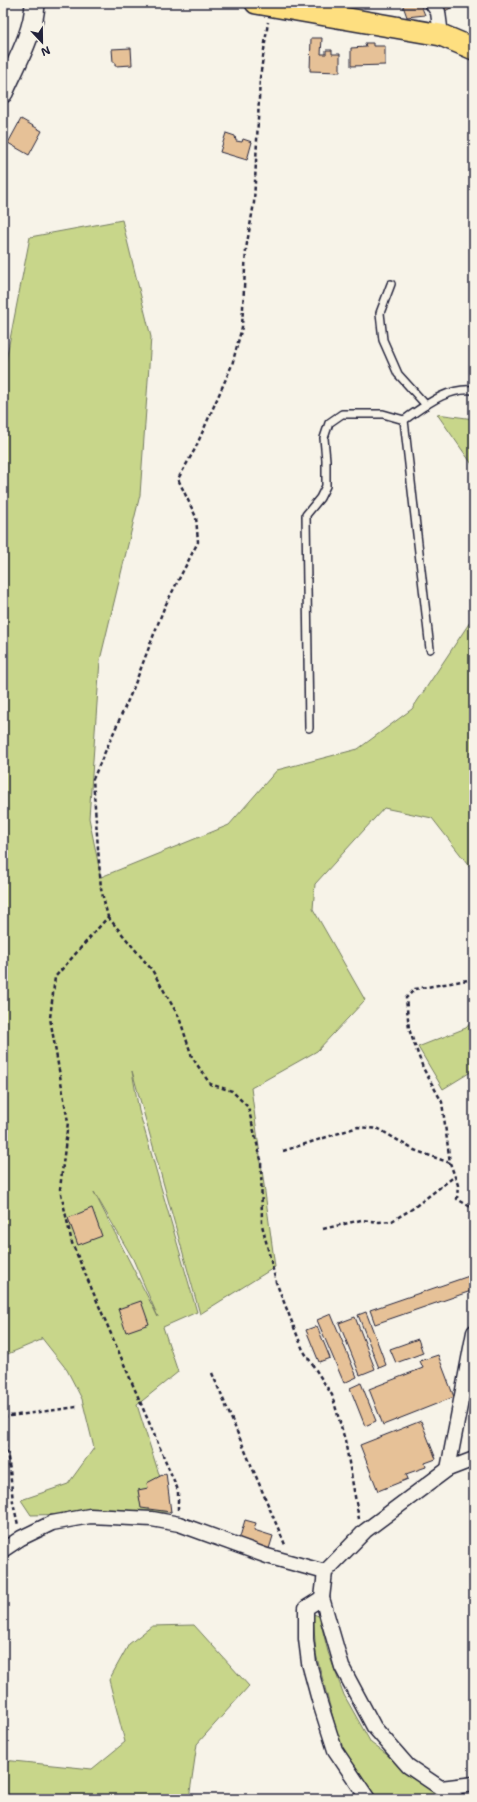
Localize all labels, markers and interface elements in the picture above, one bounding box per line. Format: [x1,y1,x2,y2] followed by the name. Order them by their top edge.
[22,22,62,62] north arrow
[38,42,52,60] text: N

